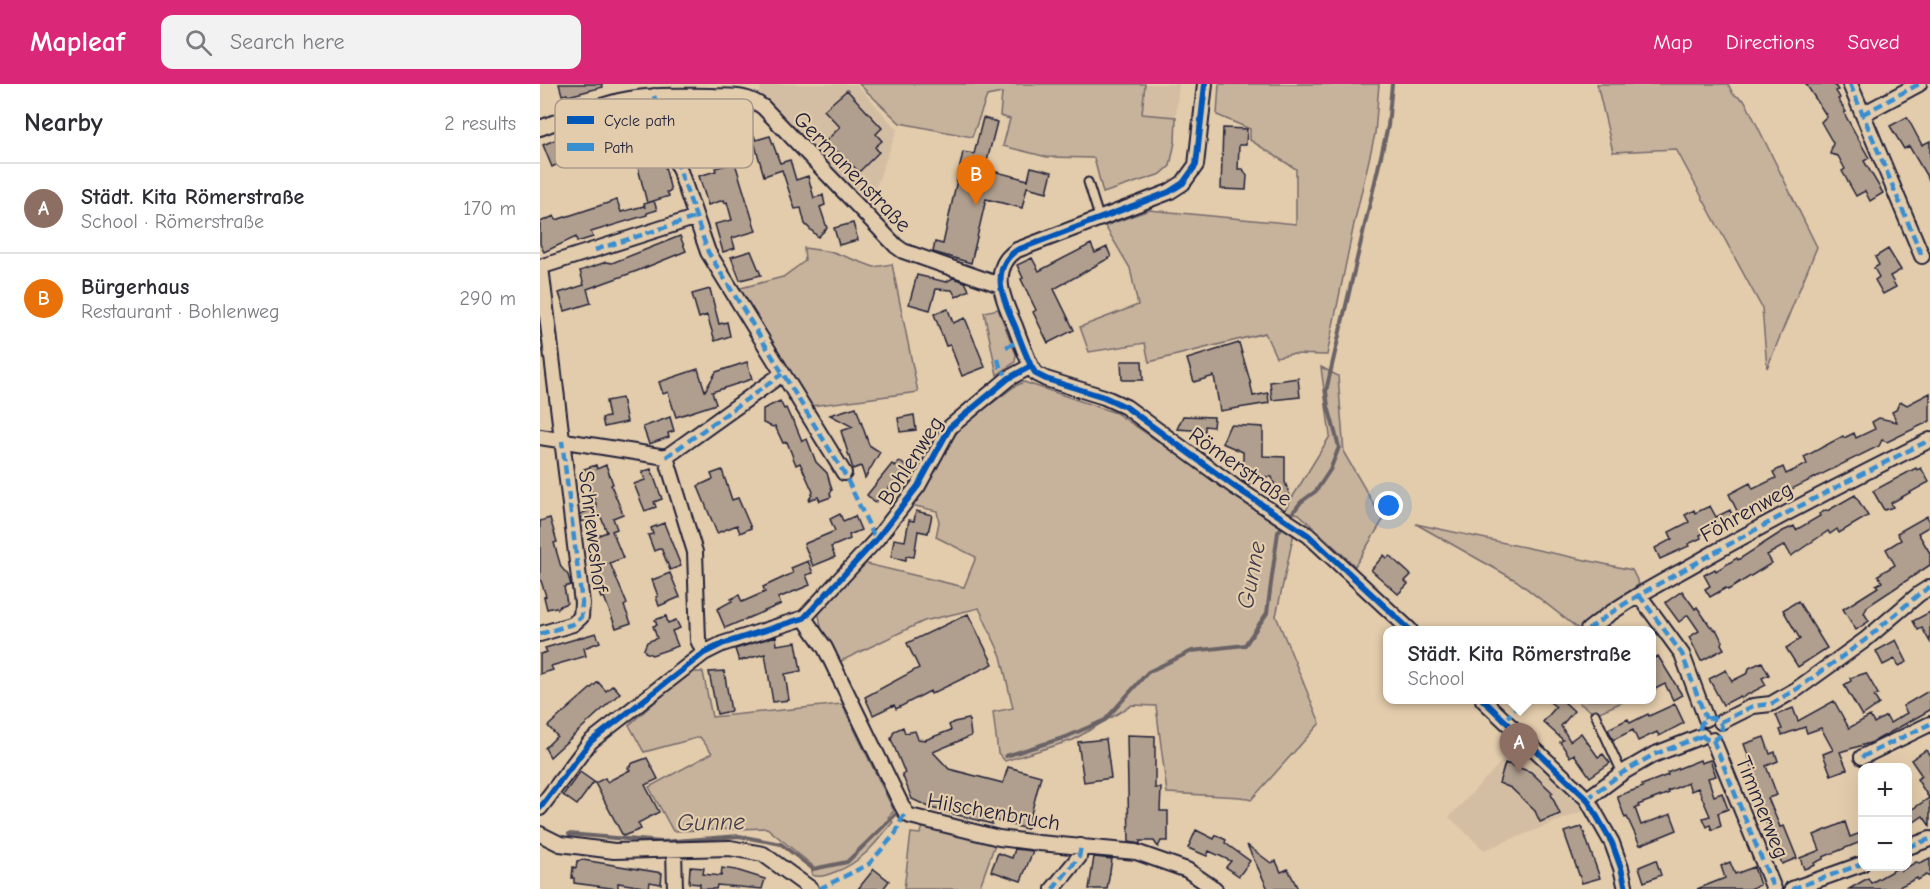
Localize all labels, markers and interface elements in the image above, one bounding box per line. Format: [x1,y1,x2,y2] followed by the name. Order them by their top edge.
[161,15,581,69] search box
[30,26,125,58] text: Mapleaf
[182,26,215,59] icon: search
[230,29,344,55] text: Search here
[1653,30,1693,54] text: Map
[1726,30,1815,54] text: Directions
[1848,30,1900,54] text: Saved
[555,99,753,168] legend
[788,106,917,238] street label: Germanenstraße
[24,108,103,138] text: Nearby
[444,112,516,135] text: 2 results
[604,112,675,130] text: Cycle path
[604,139,634,157] text: Path
[956,156,996,205] pin: B
[81,184,304,210] text: Städt. Kita Römerstraße
[38,197,49,220] text: A
[463,197,516,220] text: 170 m
[81,210,264,233] text: School · Römerstraße
[81,274,189,300] text: Bürgerhaus
[37,287,50,310] text: B
[460,287,516,310] text: 290 m
[81,300,280,323] text: Restaurant · Bohlenweg
[873,411,949,510] street label: Bohlenweg
[1184,422,1297,512] street label: Römerstraße
[573,469,614,595] street label: Schrieweshof
[1696,476,1797,548] street label: Föhrenweg
[1374,491,1403,520] your location
[1231,539,1271,611] water label: Gunne
[1383,626,1656,704] popup
[1408,641,1631,667] text: Städt. Kita Römerstraße
[1408,667,1465,690] text: School
[1500,724,1538,773] pin: A
[1730,752,1794,862] street label: Timmerweg
[1858,763,1912,871] map controls
[1858,763,1912,817] button: +
[925,788,1062,836] street label: Hilschenbruch
[677,807,745,837] water label: Gunne
[1858,817,1912,871] button: −

